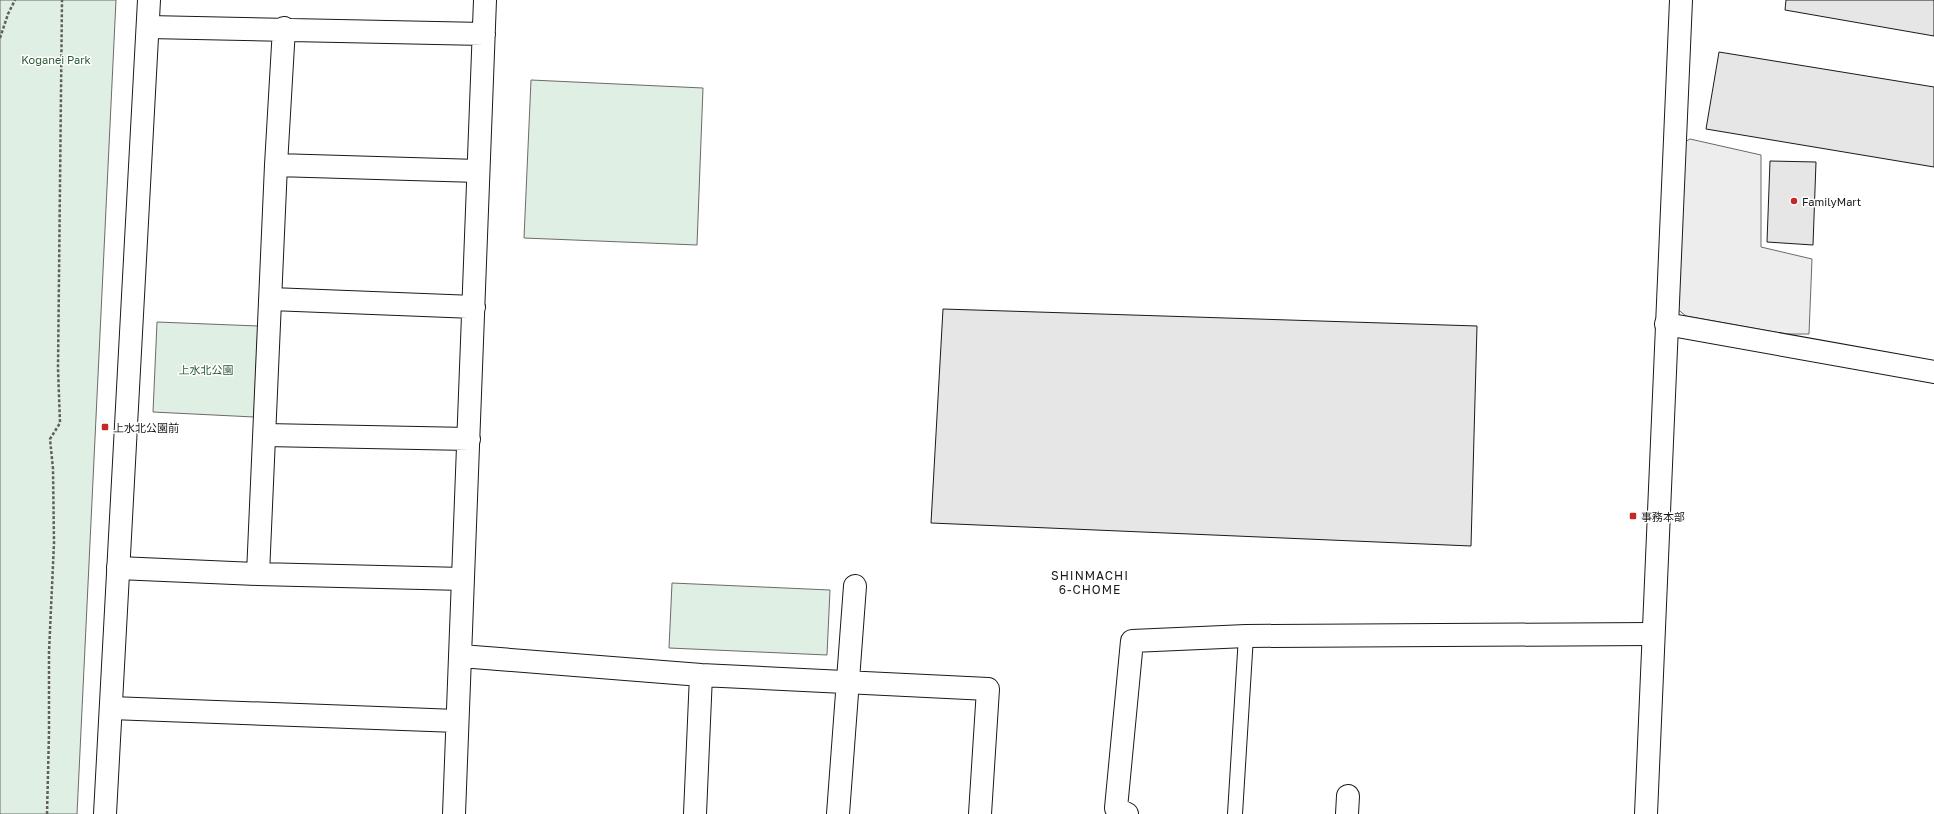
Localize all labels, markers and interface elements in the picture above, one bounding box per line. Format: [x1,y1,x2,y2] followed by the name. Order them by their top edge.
[21,53,91,66] park label: Koganei Park
[1802,195,1861,208] place label: FamilyMart
[1789,196,1799,206] marker: FamilyMart
[179,363,234,376] park label: 上水北公園
[113,421,179,434] place label: 上水北公園前
[100,422,110,432] marker: 上水北公園前
[1641,510,1685,523] place label: 事務本部
[1628,511,1638,521] marker: 事務本部
[1051,568,1129,597] district label: SHINMACHI 6-CHOME

